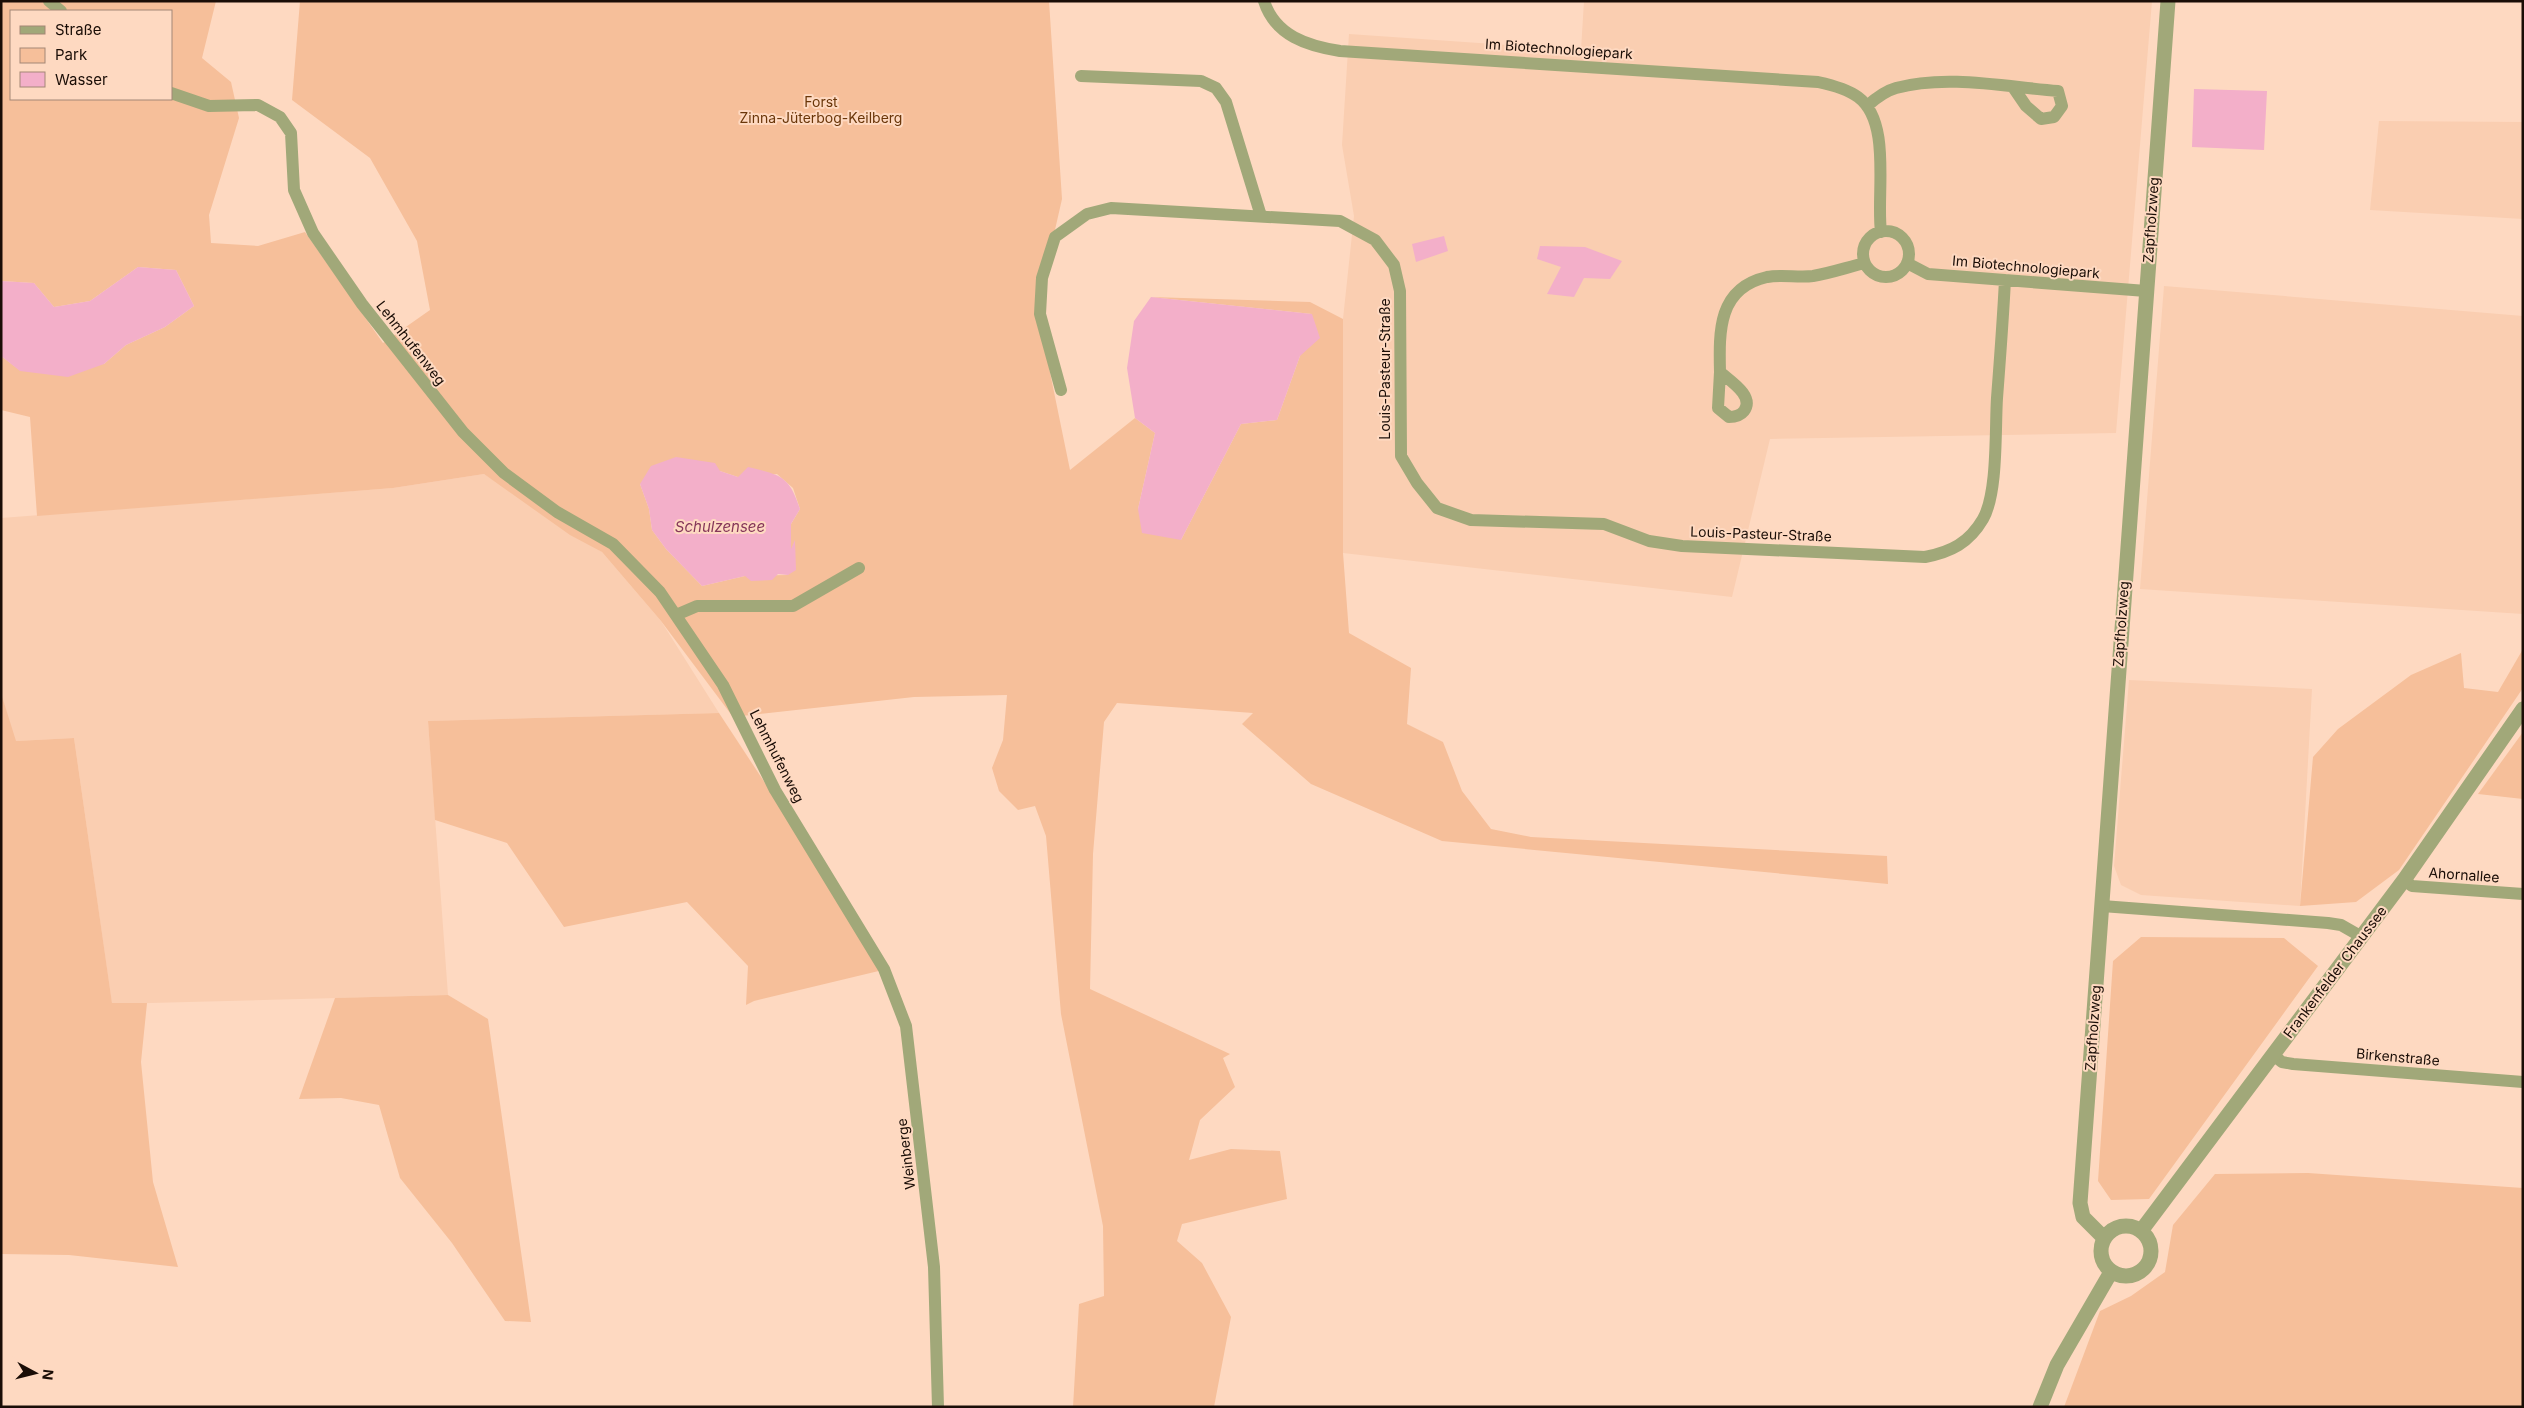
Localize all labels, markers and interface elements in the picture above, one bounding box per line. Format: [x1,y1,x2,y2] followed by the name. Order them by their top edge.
[10,10,172,100] legend
[55,20,102,39] text: Straße
[1485,35,1634,62] street label: Im Biotechnologiepark
[55,45,88,64] text: Park
[55,70,108,89] text: Wasser
[740,93,902,126] park label: Forst Zinna-Jüterbog-Keilberg
[2139,176,2162,264] street label: Zapfholzweg
[1952,252,2101,281] street label: Im Biotechnologiepark
[373,297,450,388] street label: Lehmhufenweg
[1376,298,1393,440] street label: Louis-Pasteur-Straße
[675,517,765,536] water label: Schulzensee
[1690,523,1832,544] street label: Louis-Pasteur-Straße
[2109,580,2132,668] street label: Zapfholzweg
[747,706,808,805] street label: Lehmhufenweg
[2428,864,2500,885] street label: Ahornallee
[2279,902,2390,1041] street label: Frankenfelder Chaussee
[2081,984,2104,1072] street label: Zapfholzweg
[2356,1044,2440,1069] street label: Birkenstraße
[893,1118,918,1191] street label: Weinberge
[10,1348,60,1398] north arrow
[39,1368,57,1381] text: N

